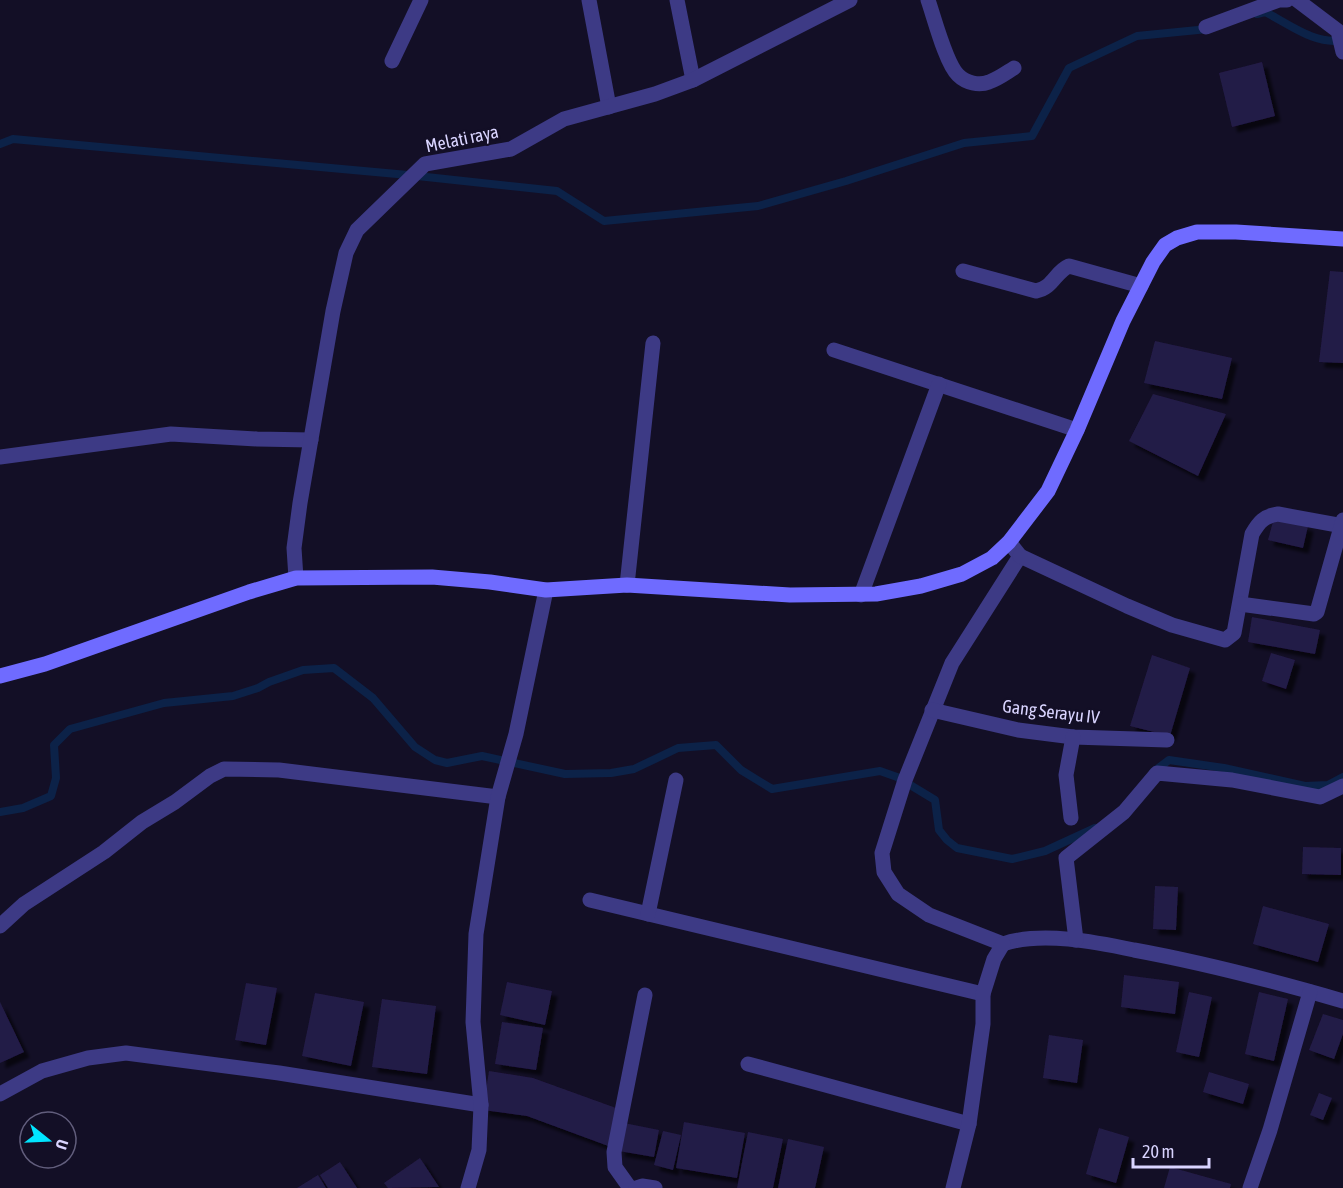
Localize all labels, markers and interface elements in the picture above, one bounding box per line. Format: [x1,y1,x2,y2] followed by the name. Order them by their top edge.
[423,121,500,156] street label: Melati raya
[1001,695,1101,728] street label: Gang Serayu IV
[18,1110,78,1170] north arrow
[1133,1131,1210,1169] scale bar
[52,1137,72,1152] text: U
[1142,1141,1174,1162] text: 20 m

